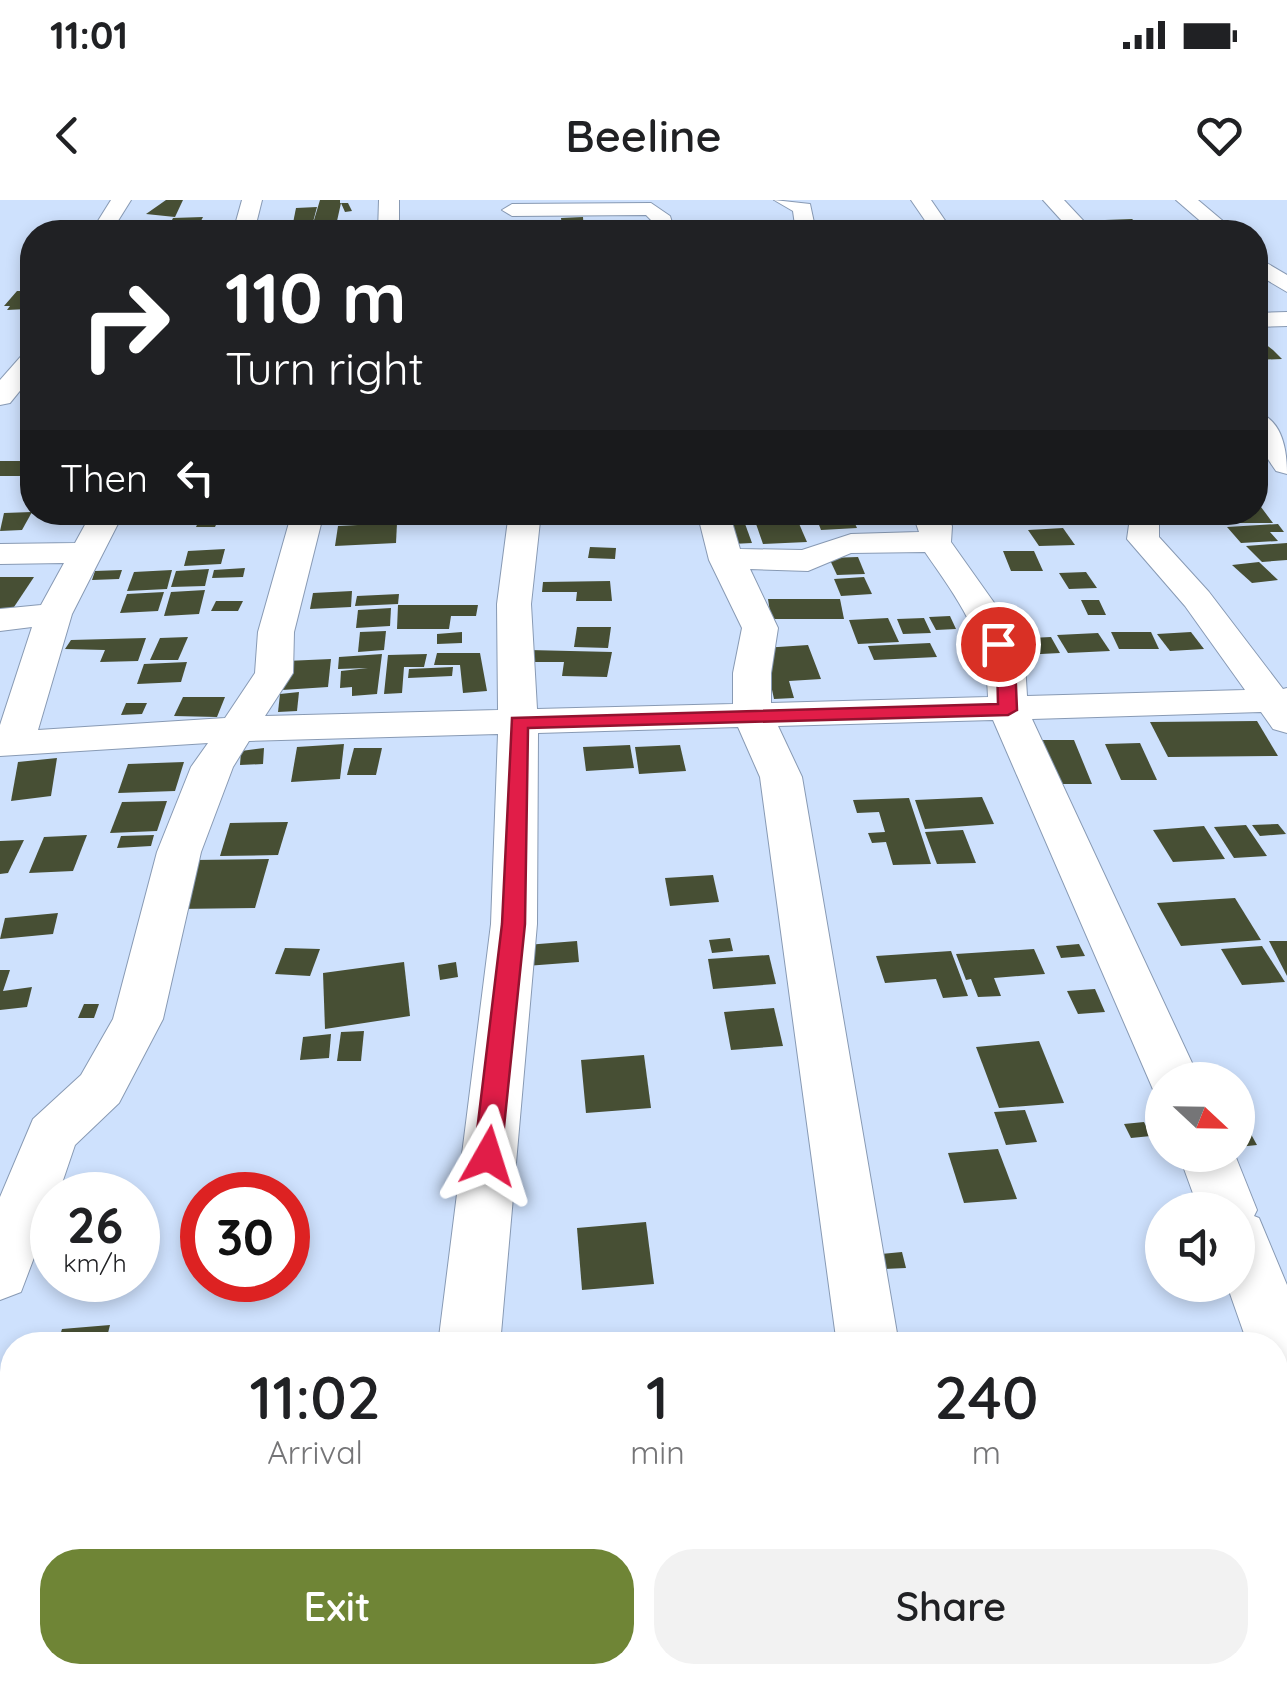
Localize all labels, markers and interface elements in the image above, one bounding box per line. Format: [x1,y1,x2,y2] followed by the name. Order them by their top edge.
[50,11,128,59] text: 11:01
[565,107,722,163] text: Beeline
[40,108,95,163] icon: back
[1192,108,1247,163] icon: heart
[225,253,407,341] text: 110 m
[60,260,190,390] icon: right
[225,340,424,396] text: Turn right
[168,450,223,505] icon: left
[60,454,148,502] text: Then
[956,602,1041,687] pin
[971,617,1026,672] icon: arrive
[1145,1062,1255,1172] north arrow
[1145,1062,1255,1302] map controls
[436,1104,540,1208] position arrow
[180,1172,310,1302] speed limit sign: 30
[1145,1192,1255,1302] button: sound
[67,1193,123,1256] text: 26
[63,1247,127,1278] text: km/h
[250,1359,381,1434] text: 11:02
[646,1359,669,1434] text: 1
[934,1359,1038,1434] text: 240
[267,1432,363,1472] text: Arrival
[630,1432,685,1472] text: min
[972,1432,1001,1472] text: m
[40,1549,634,1664] button: Exit
[654,1549,1248,1664] button: Share

